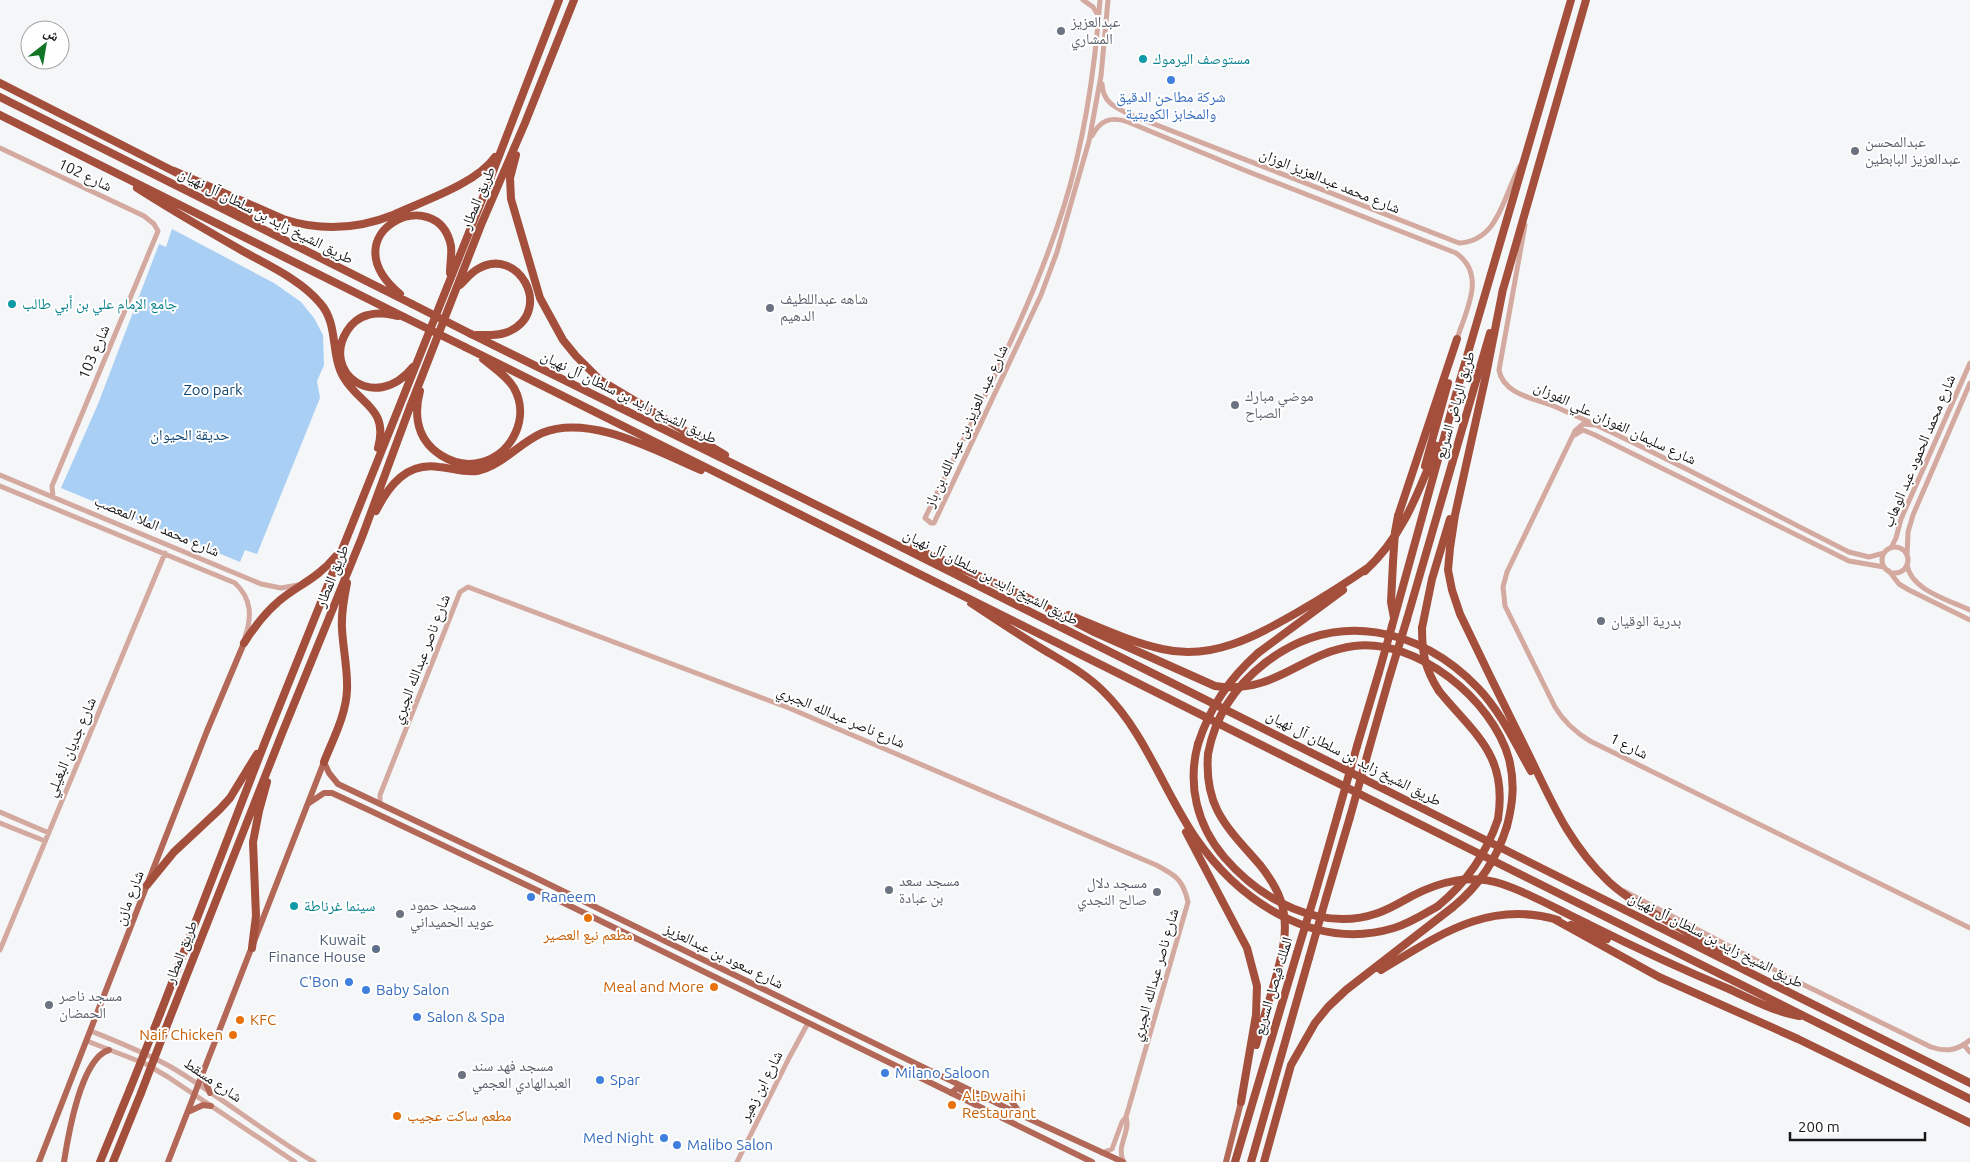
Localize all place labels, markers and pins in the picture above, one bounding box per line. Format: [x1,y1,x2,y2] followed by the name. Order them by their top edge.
[1070,13,1121,51] place label: عبدالعزيز المشاري
[1055,25,1067,37] marker: عبدالعزيز المشاري
[1153,50,1250,68] place label: مستوصف اليرموك
[1137,53,1149,65] marker: مستوصف اليرموك
[1165,74,1177,86] marker: شركة مطاحن الدقيق والمخابز الكويتية
[1116,88,1226,123] place label: شركة مطاحن الدقيق والمخابز الكويتية
[1865,133,1961,169] place label: عبدالمحسن عبدالعزيز البابطين
[1849,145,1861,157] marker: عبدالمحسن عبدالعزيز البابطين
[780,290,868,326] place label: شاهه عبداللطيف الدهيم
[22,295,178,316] place label: جامع الإمام علي بن أبي طالب
[6,298,18,310] marker: جامع الإمام علي بن أبي طالب
[764,302,776,314] marker: شاهه عبداللطيف الدهيم
[1245,387,1314,423] place label: موضي مبارك الصباح
[1229,399,1241,411] marker: موضي مبارك الصباح
[1611,612,1681,631] place label: بدرية الوقيان
[1595,615,1607,627] marker: بدرية الوقيان
[899,872,960,908] place label: مسجد سعد بن عبادة
[1077,874,1147,912] place label: مسجد دلال صالح النجدي
[883,884,895,896] marker: مسجد سعد بن عبادة
[1151,886,1163,898] marker: مسجد دلال صالح النجدي
[541,888,596,905] place label: Raneem
[525,891,537,903] marker: Raneem
[410,896,494,934] place label: مسجد حمود عويد الحميداني
[304,897,375,915] place label: سينما غرناطة
[288,900,300,912] marker: سينما غرناطة
[394,908,406,920] marker: مسجد حمود عويد الحميداني
[582,912,594,924] marker: مطعم نبع العصير
[542,926,633,945] place label: مطعم نبع العصير
[268,931,366,965] place label: Kuwait Finance House
[370,943,382,955] marker: Kuwait Finance House
[299,973,339,990] place label: C'Bon
[343,976,355,988] marker: C'Bon
[603,978,704,995] place label: Meal and More
[376,981,450,998] place label: Baby Salon
[708,981,720,993] marker: Meal and More
[360,984,372,996] marker: Baby Salon
[58,987,122,1023] place label: مسجد ناصر الحمضان
[43,999,55,1011] marker: مسجد ناصر الحمضان
[427,1008,505,1025] place label: Salon & Spa
[250,1011,276,1028] place label: KFC
[411,1011,423,1023] marker: Salon & Spa
[234,1014,246,1026] marker: KFC
[139,1026,223,1043] place label: Naif Chicken
[227,1029,239,1041] marker: Naif Chicken
[472,1057,571,1095] place label: مسجد فهد سند العبدالهادي العجمي
[895,1064,990,1081] place label: Milano Saloon
[879,1067,891,1079] marker: Milano Saloon
[456,1069,468,1081] marker: مسجد فهد سند العبدالهادي العجمي
[610,1071,640,1088] place label: Spar
[594,1074,606,1086] marker: Spar
[962,1087,1036,1121] place label: Al-Dwaihi Restaurant
[946,1099,958,1111] marker: Al-Dwaihi Restaurant
[407,1107,512,1126] place label: مطعم ساكت عجيب
[391,1110,403,1122] marker: مطعم ساكت عجيب
[583,1129,654,1146] place label: Med Night
[658,1132,670,1144] marker: Med Night
[687,1136,773,1153] place label: Malibo Salon
[671,1139,683,1151] marker: Malibo Salon

